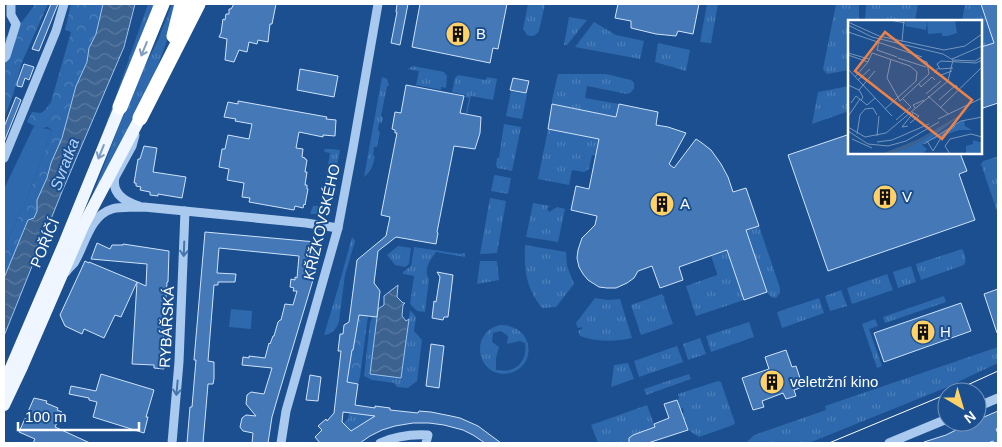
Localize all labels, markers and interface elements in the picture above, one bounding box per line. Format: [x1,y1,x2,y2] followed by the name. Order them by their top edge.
[848,20,982,154] inset map
[445,21,471,47] building icon: B
[476,25,486,42] place label: B
[138,41,148,56] one-way arrow
[47,136,82,193] water label: Svratka
[96,145,105,160] one-way arrow
[300,162,343,281] street label: KŘÍŽKOVSKÉHO
[872,184,898,210] building icon: V
[902,188,912,205] place label: V
[649,191,675,217] building icon: A
[680,195,690,212] place label: A
[27,215,63,270] street label: POŘÍČÍ
[180,241,189,257] one-way arrow
[156,286,177,368] street label: RYBÁŘSKÁ
[910,319,936,345] building icon: H
[940,323,951,340] place label: H
[759,369,785,395] building icon: veletržní kino
[790,373,878,390] place label: veletržní kino
[172,380,182,396] one-way arrow
[937,382,987,432] north arrow
[18,400,139,432] scale bar
[25,408,67,425] text: 100 m
[961,408,979,427] text: N

